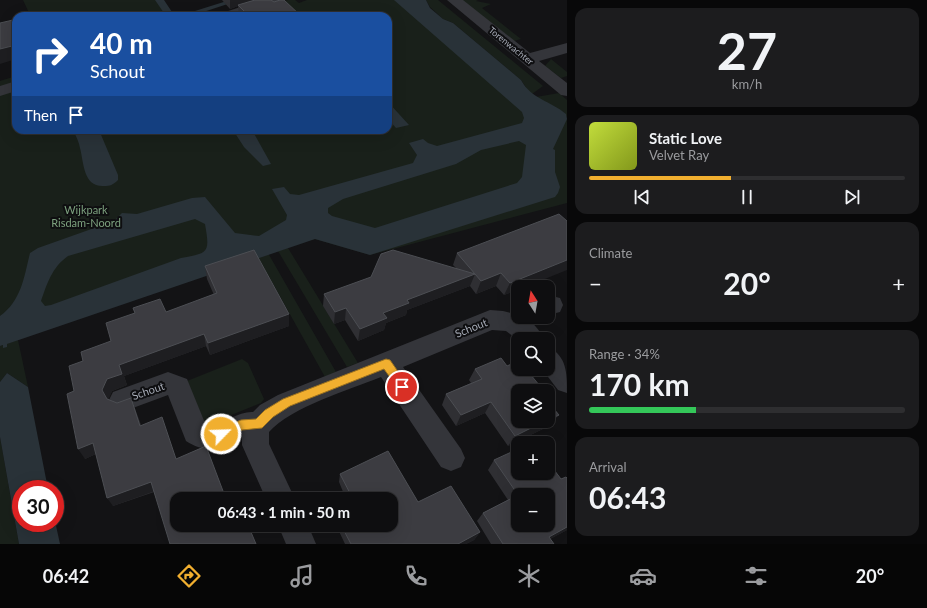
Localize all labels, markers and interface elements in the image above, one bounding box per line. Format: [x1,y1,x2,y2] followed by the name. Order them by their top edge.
[717,19,777,81] text: 27
[487,24,536,67] street label: Torenwachter
[90,26,153,60] text: 40 m
[24,28,76,80] icon: right
[90,60,145,82] text: Schout
[732,76,762,92] text: km/h
[65,104,87,126] icon: arrive
[24,106,57,124] text: Then
[649,129,722,147] text: Static Love
[649,147,709,163] text: Velvet Ray
[631,186,653,208] icon: previous
[736,186,758,208] icon: pause
[841,186,863,208] icon: next
[51,203,121,229] park label: Wijkpark Risdam-Noord
[589,245,632,261] text: Climate
[723,265,771,301] text: 20°
[589,270,602,297] text: −
[892,270,905,297] text: +
[511,280,555,324] north arrow
[511,280,555,532] map controls
[453,315,489,340] street label: Schout
[511,332,555,376] button: search
[589,346,660,362] text: Range · 34%
[589,366,690,402] text: 170 km
[385,370,419,404] pin
[391,376,413,398] icon: arrive
[130,379,166,402] street label: Schout
[511,384,555,428] button: layers
[200,413,242,455] position arrow
[511,436,555,480] button: +
[589,459,626,475] text: Arrival
[589,479,666,515] text: 06:43
[12,480,64,532] speed limit sign: 30
[511,488,555,532] button: −
[218,503,350,521] text: 06:43 · 1 min · 50 m
[175,562,203,590] icon: directions
[288,562,316,590] icon: music
[402,562,430,590] icon: phone
[515,562,543,590] icon: climate
[629,562,657,590] icon: car
[742,562,770,590] icon: filters
[43,565,89,587] text: 06:42
[856,565,884,587] text: 20°

